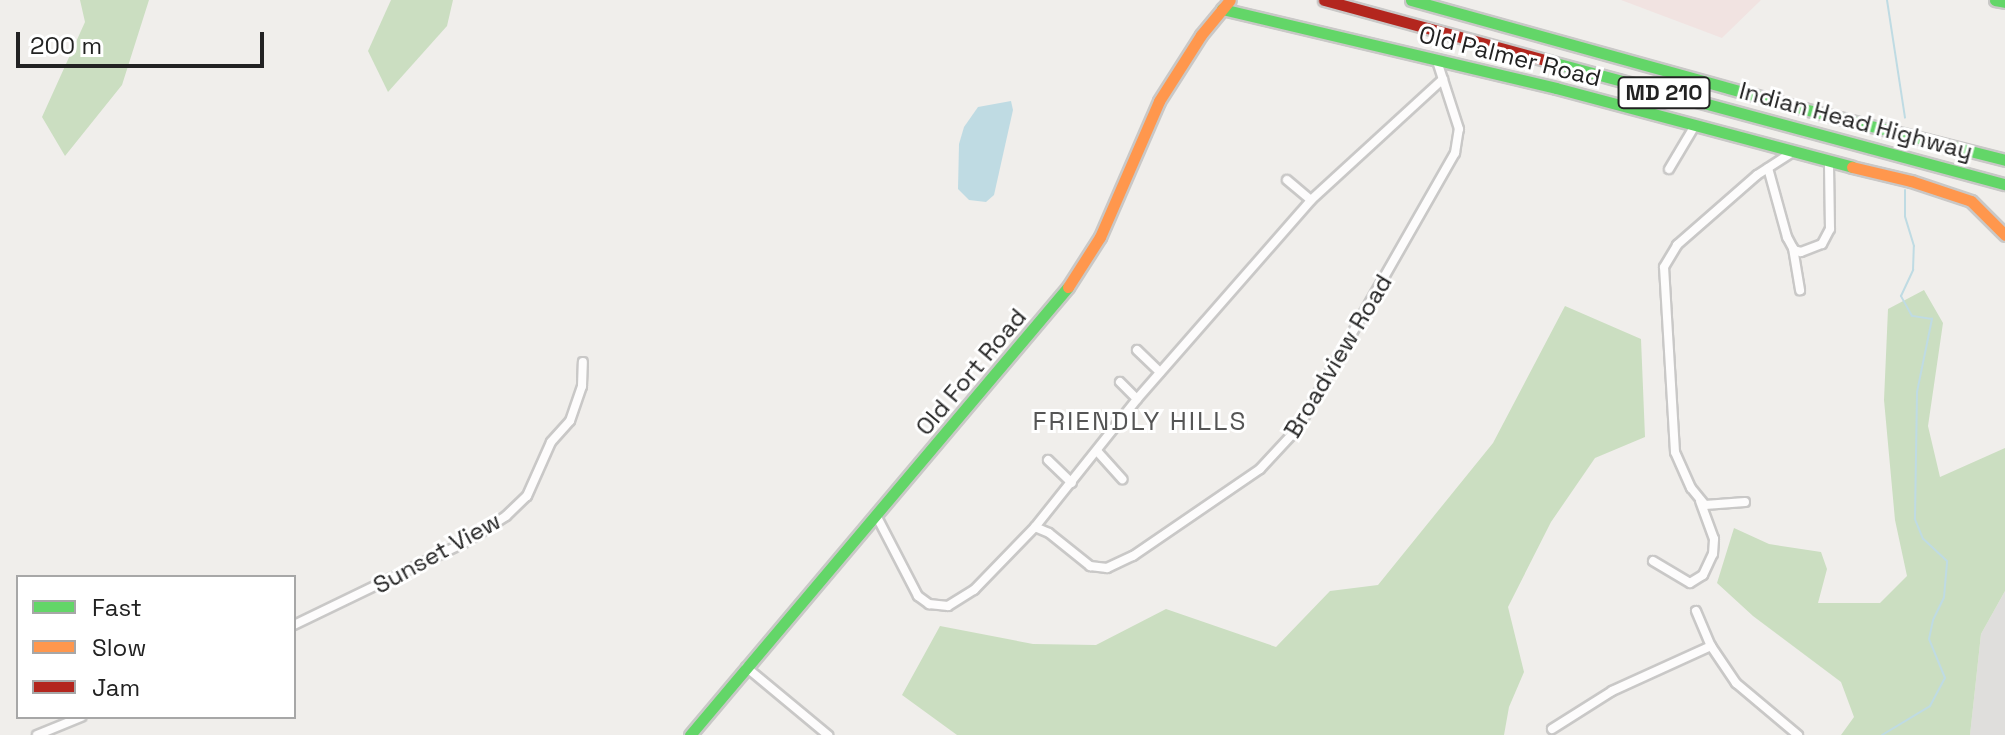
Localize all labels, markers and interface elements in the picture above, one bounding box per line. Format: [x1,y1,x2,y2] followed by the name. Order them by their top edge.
[20,16,268,66] scale bar
[1416,19,1604,93] street label: Old Palmer Road
[30,30,102,61] text: 200 m
[1616,75,1712,111] road number: MD 210
[1736,76,1976,166] street label: Indian Head Highway
[1278,269,1398,443] street label: Broadview Road
[910,303,1032,441] street label: Old Fort Road
[1032,406,1248,438] district label: FRIENDLY HILLS
[368,506,506,600] street label: Sunset View
[16,575,296,719] legend
[92,592,142,623] text: Fast
[92,632,146,663] text: Slow
[92,672,140,703] text: Jam

